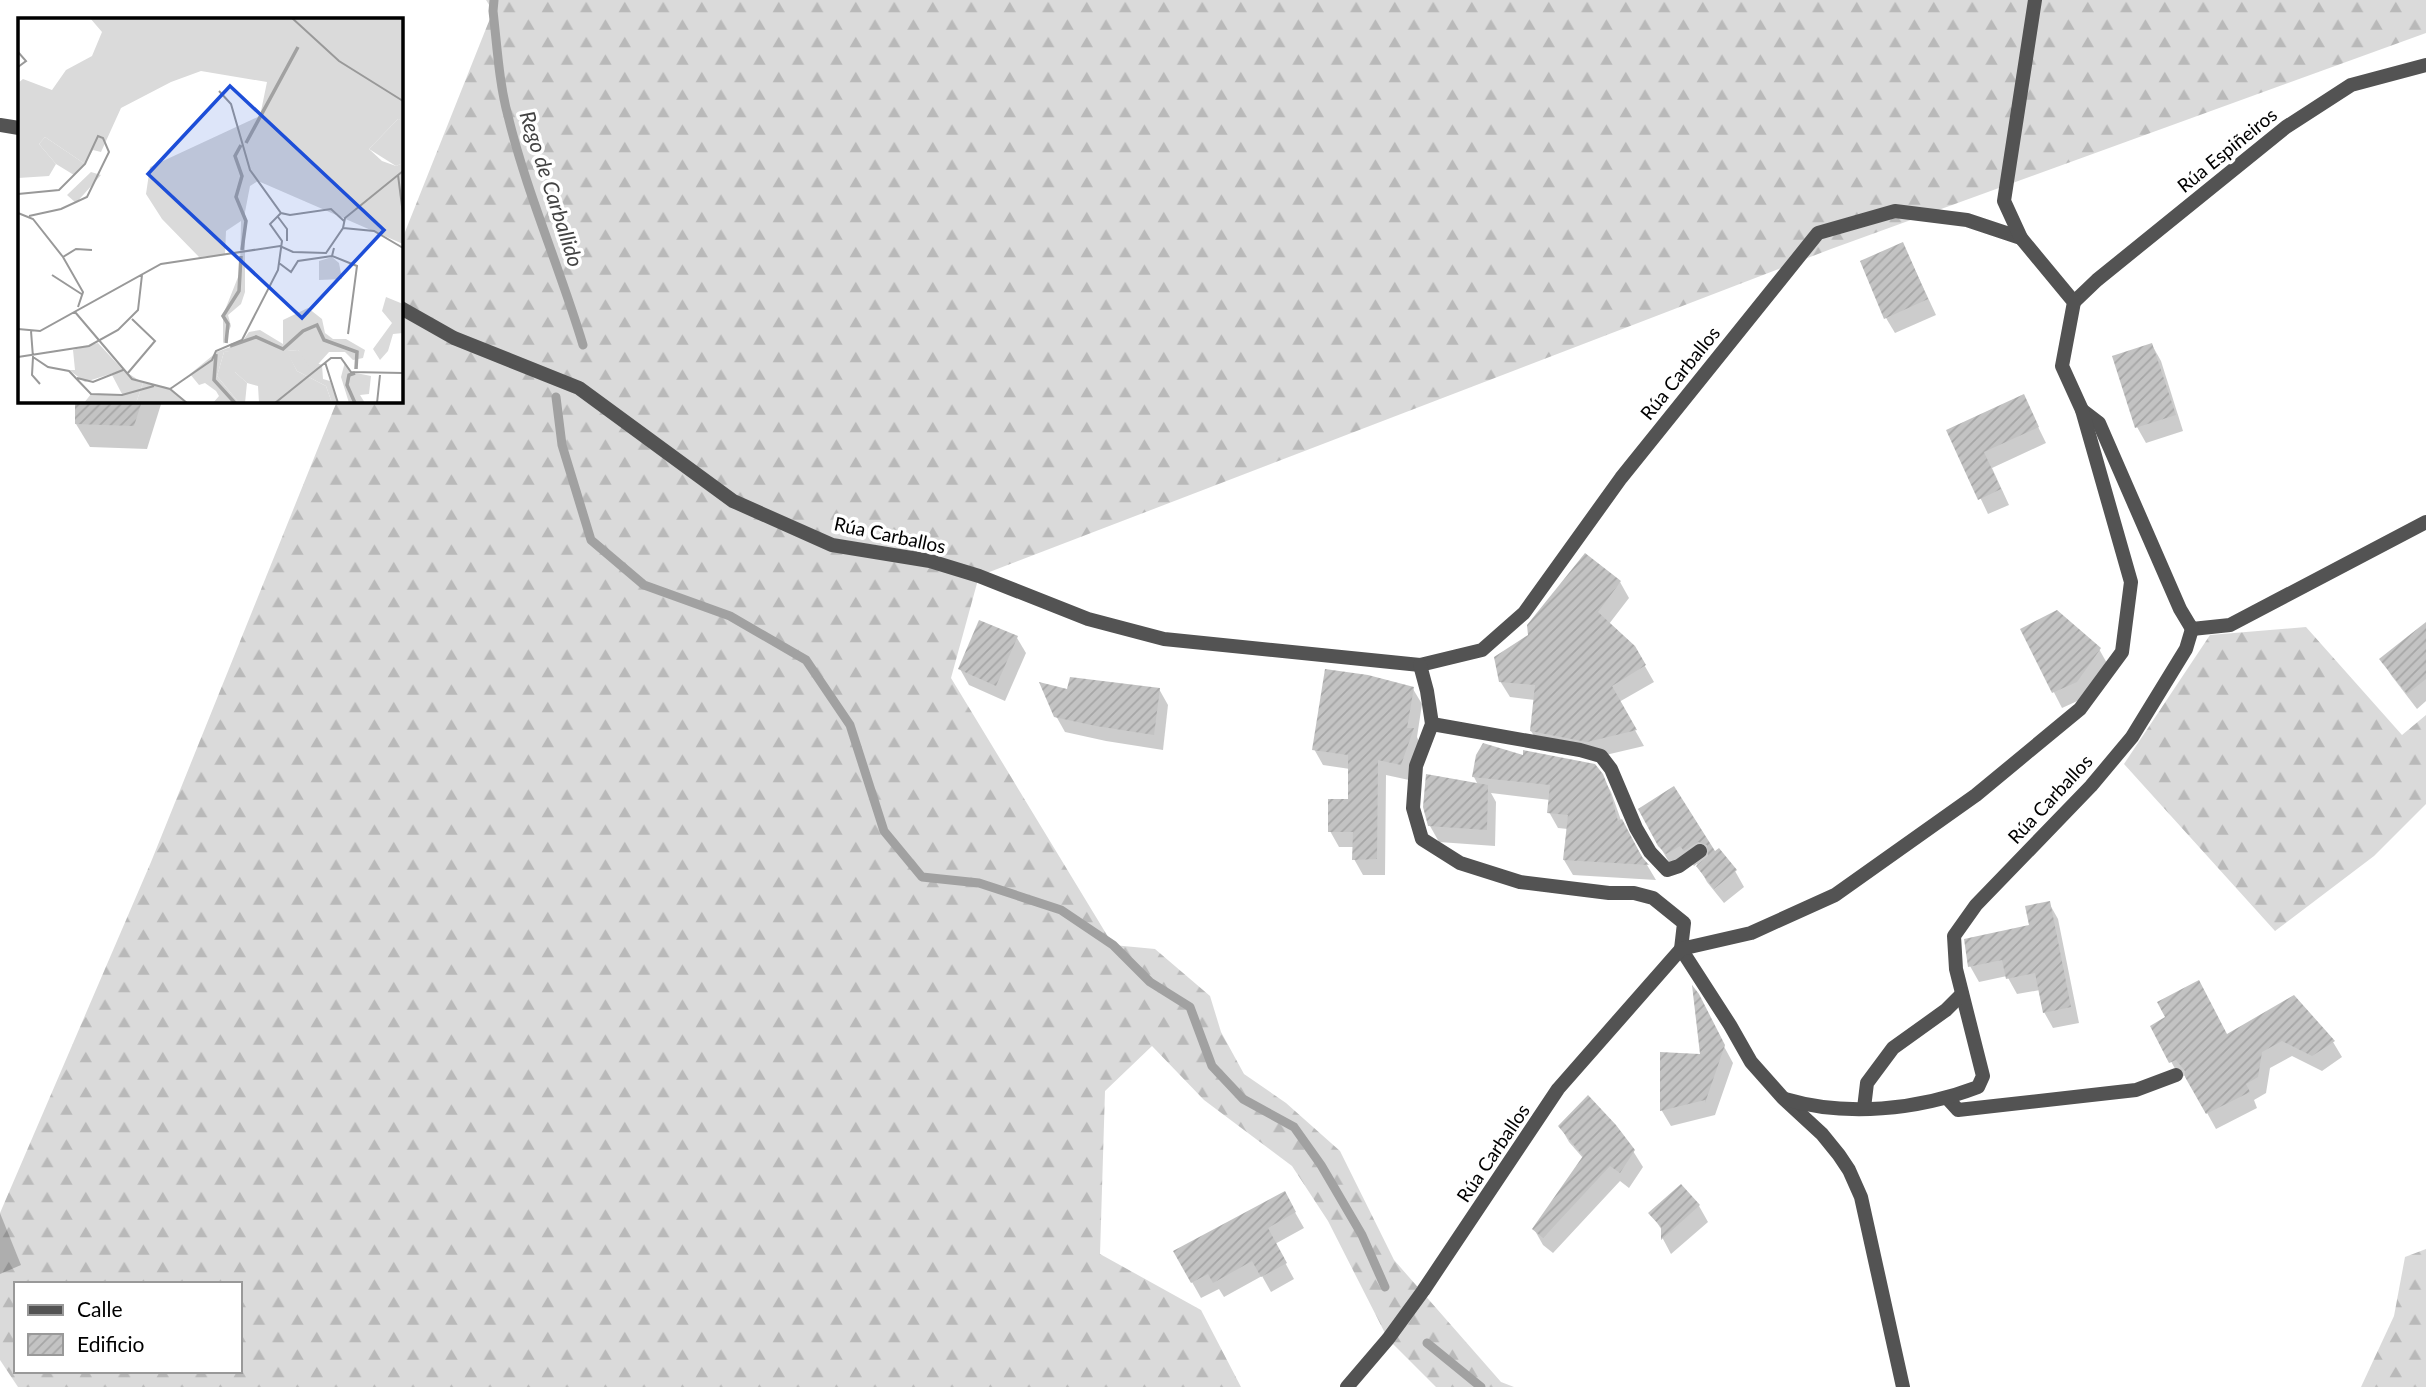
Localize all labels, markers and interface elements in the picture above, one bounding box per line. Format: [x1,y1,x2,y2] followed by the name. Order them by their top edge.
[18,18,402,402] inset map
[2172,102,2281,197] street label: Rúa Espiñeiros
[515,107,589,270] water label: Rego de Carballido
[1635,321,1724,424] street label: Rúa Carballos
[832,511,948,558] street label: Rúa Carballos
[2003,749,2097,848] street label: Rúa Carballos
[1451,1099,1534,1206] street label: Rúa Carballos
[14,1282,242,1373] legend
[77,1296,122,1321] text: Calle
[77,1331,145,1356] text: Edificio

